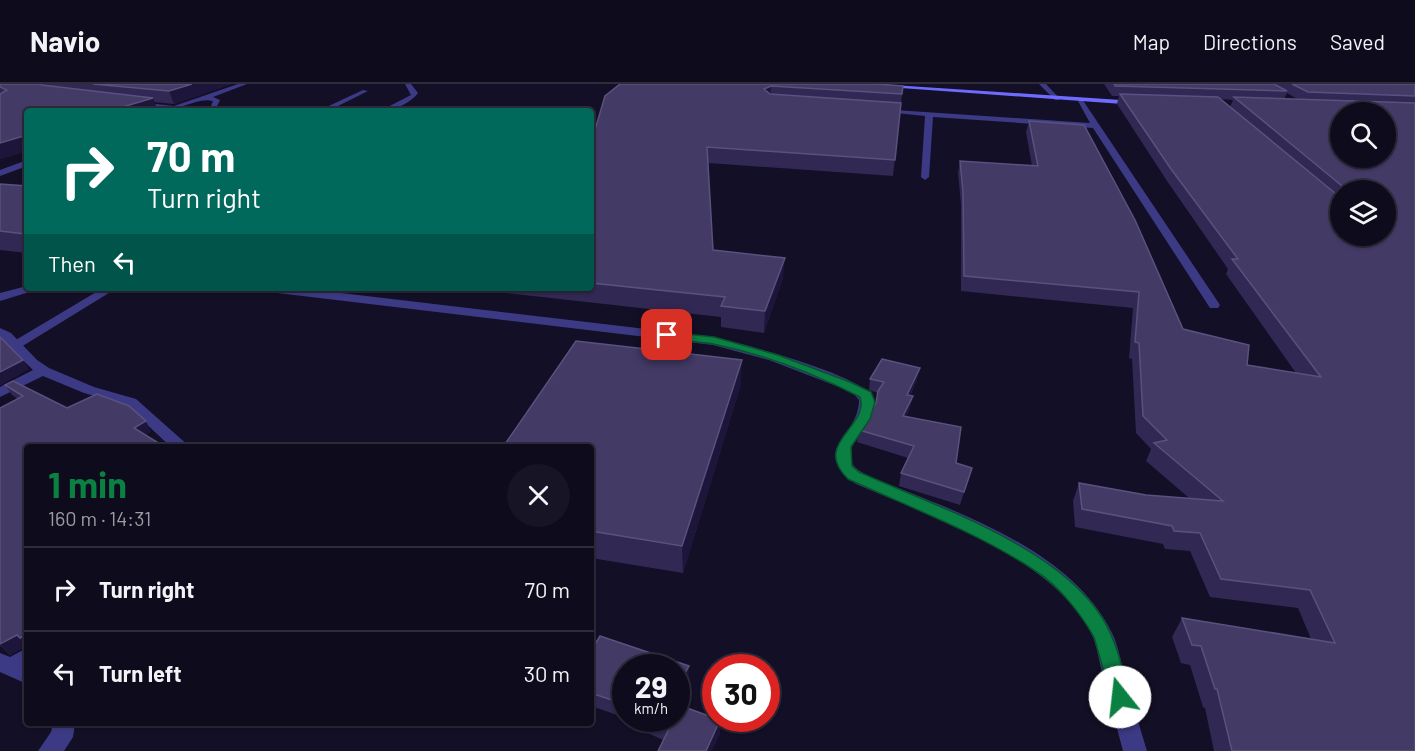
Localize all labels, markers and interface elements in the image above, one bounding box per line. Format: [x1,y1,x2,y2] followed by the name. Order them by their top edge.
[30,24,100,58] text: Navio
[1133,29,1170,54] text: Map
[1203,29,1297,54] text: Directions
[1330,29,1385,54] text: Saved
[1330,102,1396,246] map controls
[1330,102,1396,168] button: search
[147,130,235,180] text: 70 m
[48,132,126,210] icon: right
[1330,180,1396,246] button: layers
[147,181,261,213] text: Turn right
[108,246,141,279] icon: left
[48,250,96,276] text: Then
[641,309,692,360] pin
[650,318,683,351] icon: arrive
[48,462,127,505] text: 1 min
[507,464,570,527] button: close
[48,506,151,530] text: 160 m · 14:31
[48,573,81,606] icon: right
[99,576,194,602] text: Turn right
[525,576,570,602] text: 70 m
[702,654,780,732] speed limit sign: 30
[48,657,81,690] icon: left
[99,660,182,686] text: Turn left
[524,660,570,686] text: 30 m
[1088,665,1152,729] position arrow
[635,668,667,704] text: 29
[634,699,668,717] text: km/h

